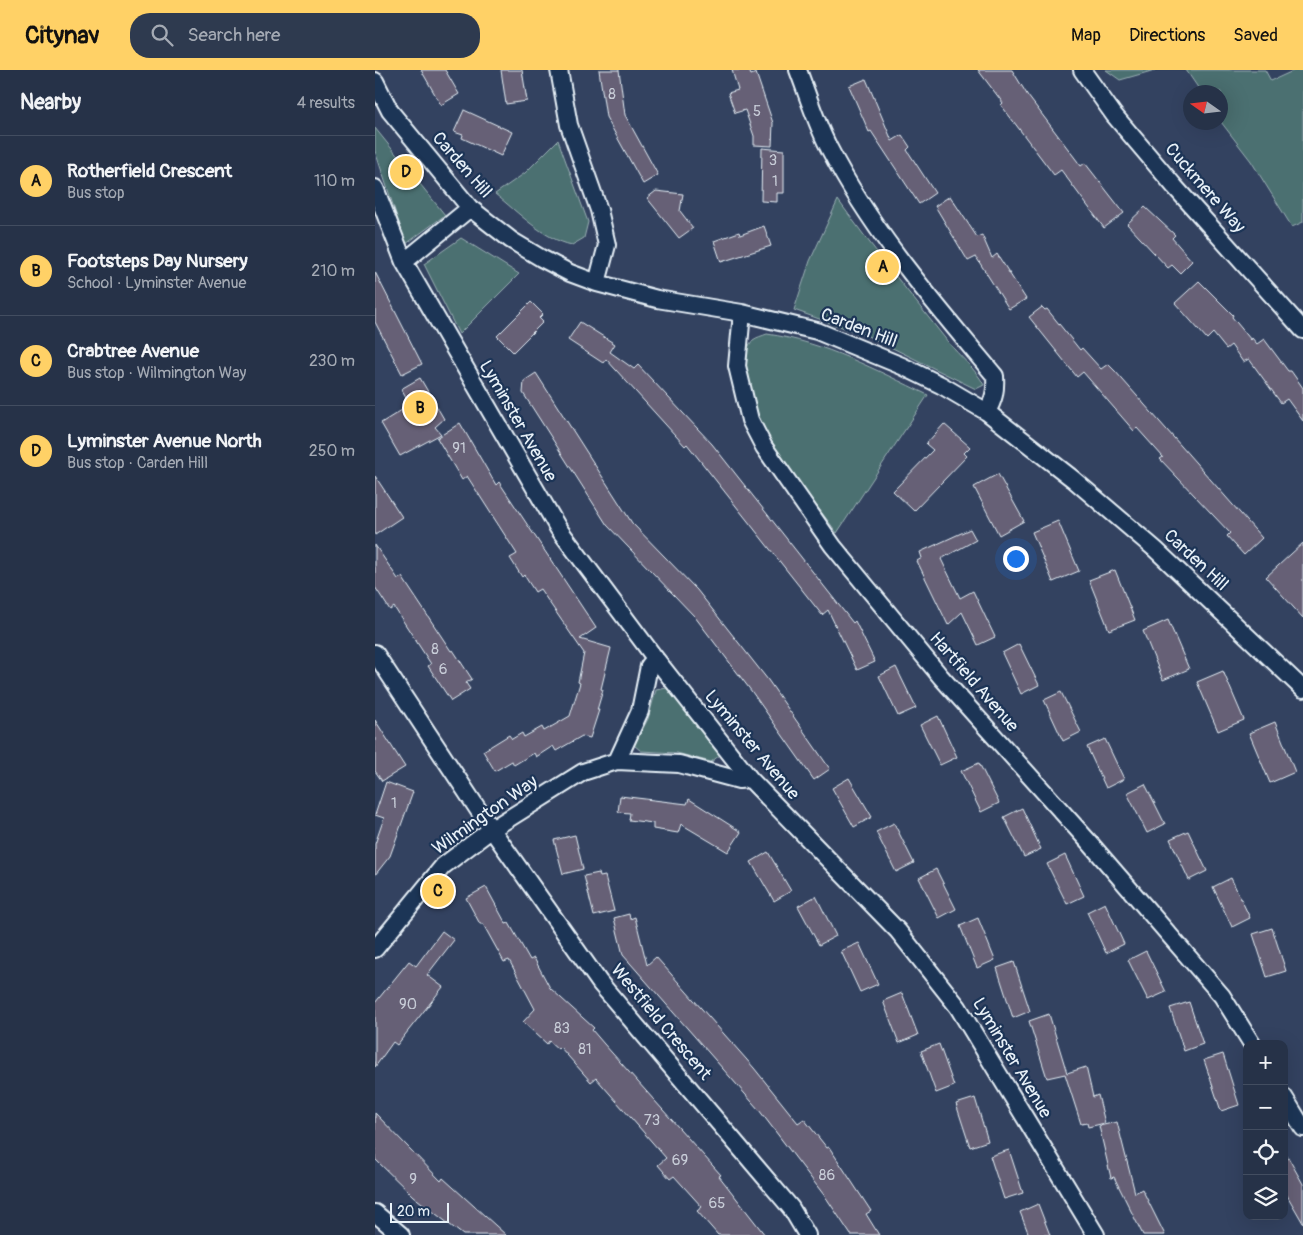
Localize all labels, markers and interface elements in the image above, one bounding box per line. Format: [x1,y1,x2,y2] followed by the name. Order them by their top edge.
[130,13,480,58] search box
[25,21,100,50] text: Citynav
[148,21,176,49] icon: search
[188,23,280,47] text: Search here
[1071,24,1101,47] text: Map
[1129,24,1205,47] text: Directions
[1233,24,1278,47] text: Saved
[608,85,616,104] house number: 8
[1183,85,1228,130] north arrow
[20,89,81,116] text: Nearby
[297,93,355,113] text: 4 results
[753,102,761,121] house number: 5
[427,127,497,203] street label: Carden Hill
[1160,138,1251,238] street label: Cuckmere Way
[769,151,777,170] house number: 3
[390,153,422,191] pin: D
[67,159,232,183] text: Rotherfield Crescent
[31,171,41,191] text: A
[314,171,355,191] text: 110 m
[772,172,778,191] house number: 1
[67,183,125,203] text: Bus stop
[867,248,899,286] pin: A
[67,249,248,273] text: Footsteps Day Nursery
[31,261,41,281] text: B
[311,261,355,281] text: 210 m
[67,273,246,293] text: School · Lyminster Avenue
[817,303,901,353] street label: Carden Hill
[67,339,199,363] text: Crabtree Avenue
[31,351,41,371] text: C
[309,351,355,371] text: 230 m
[474,356,562,486] street label: Lyminster Avenue
[67,363,246,383] text: Bus stop · Wilmington Way
[404,389,436,427] pin: B
[67,429,262,453] text: Lyminster Avenue North
[452,439,466,458] house number: 91
[31,441,41,461] text: D
[309,441,355,461] text: 250 m
[67,453,208,473] text: Bus stop · Carden Hill
[1159,524,1233,596] street label: Carden Hill
[1003,546,1029,572] your location
[924,627,1024,737] street label: Hartfield Avenue
[431,640,439,659] house number: 8
[439,660,447,679] house number: 6
[699,685,805,805] street label: Lyminster Avenue
[428,770,542,860] street label: Wilmington Way
[391,794,397,813] house number: 1
[422,872,454,910] pin: C
[606,959,717,1085] street label: Westfield Crescent
[967,994,1057,1123] street label: Lyminster Avenue
[399,995,417,1014] house number: 90
[554,1019,570,1038] house number: 83
[578,1040,592,1059] house number: 81
[1243,1040,1288,1220] map controls
[1243,1040,1288,1085] button: +
[1243,1085,1288,1130] button: −
[644,1111,660,1130] house number: 73
[1243,1130,1288,1175] button: locate
[672,1151,688,1170] house number: 69
[819,1166,835,1185] house number: 86
[409,1170,417,1189] house number: 9
[1243,1175,1288,1220] button: layers
[709,1194,725,1213] house number: 65
[390,1200,449,1223] scale bar
[397,1203,430,1220] text: 20 m

